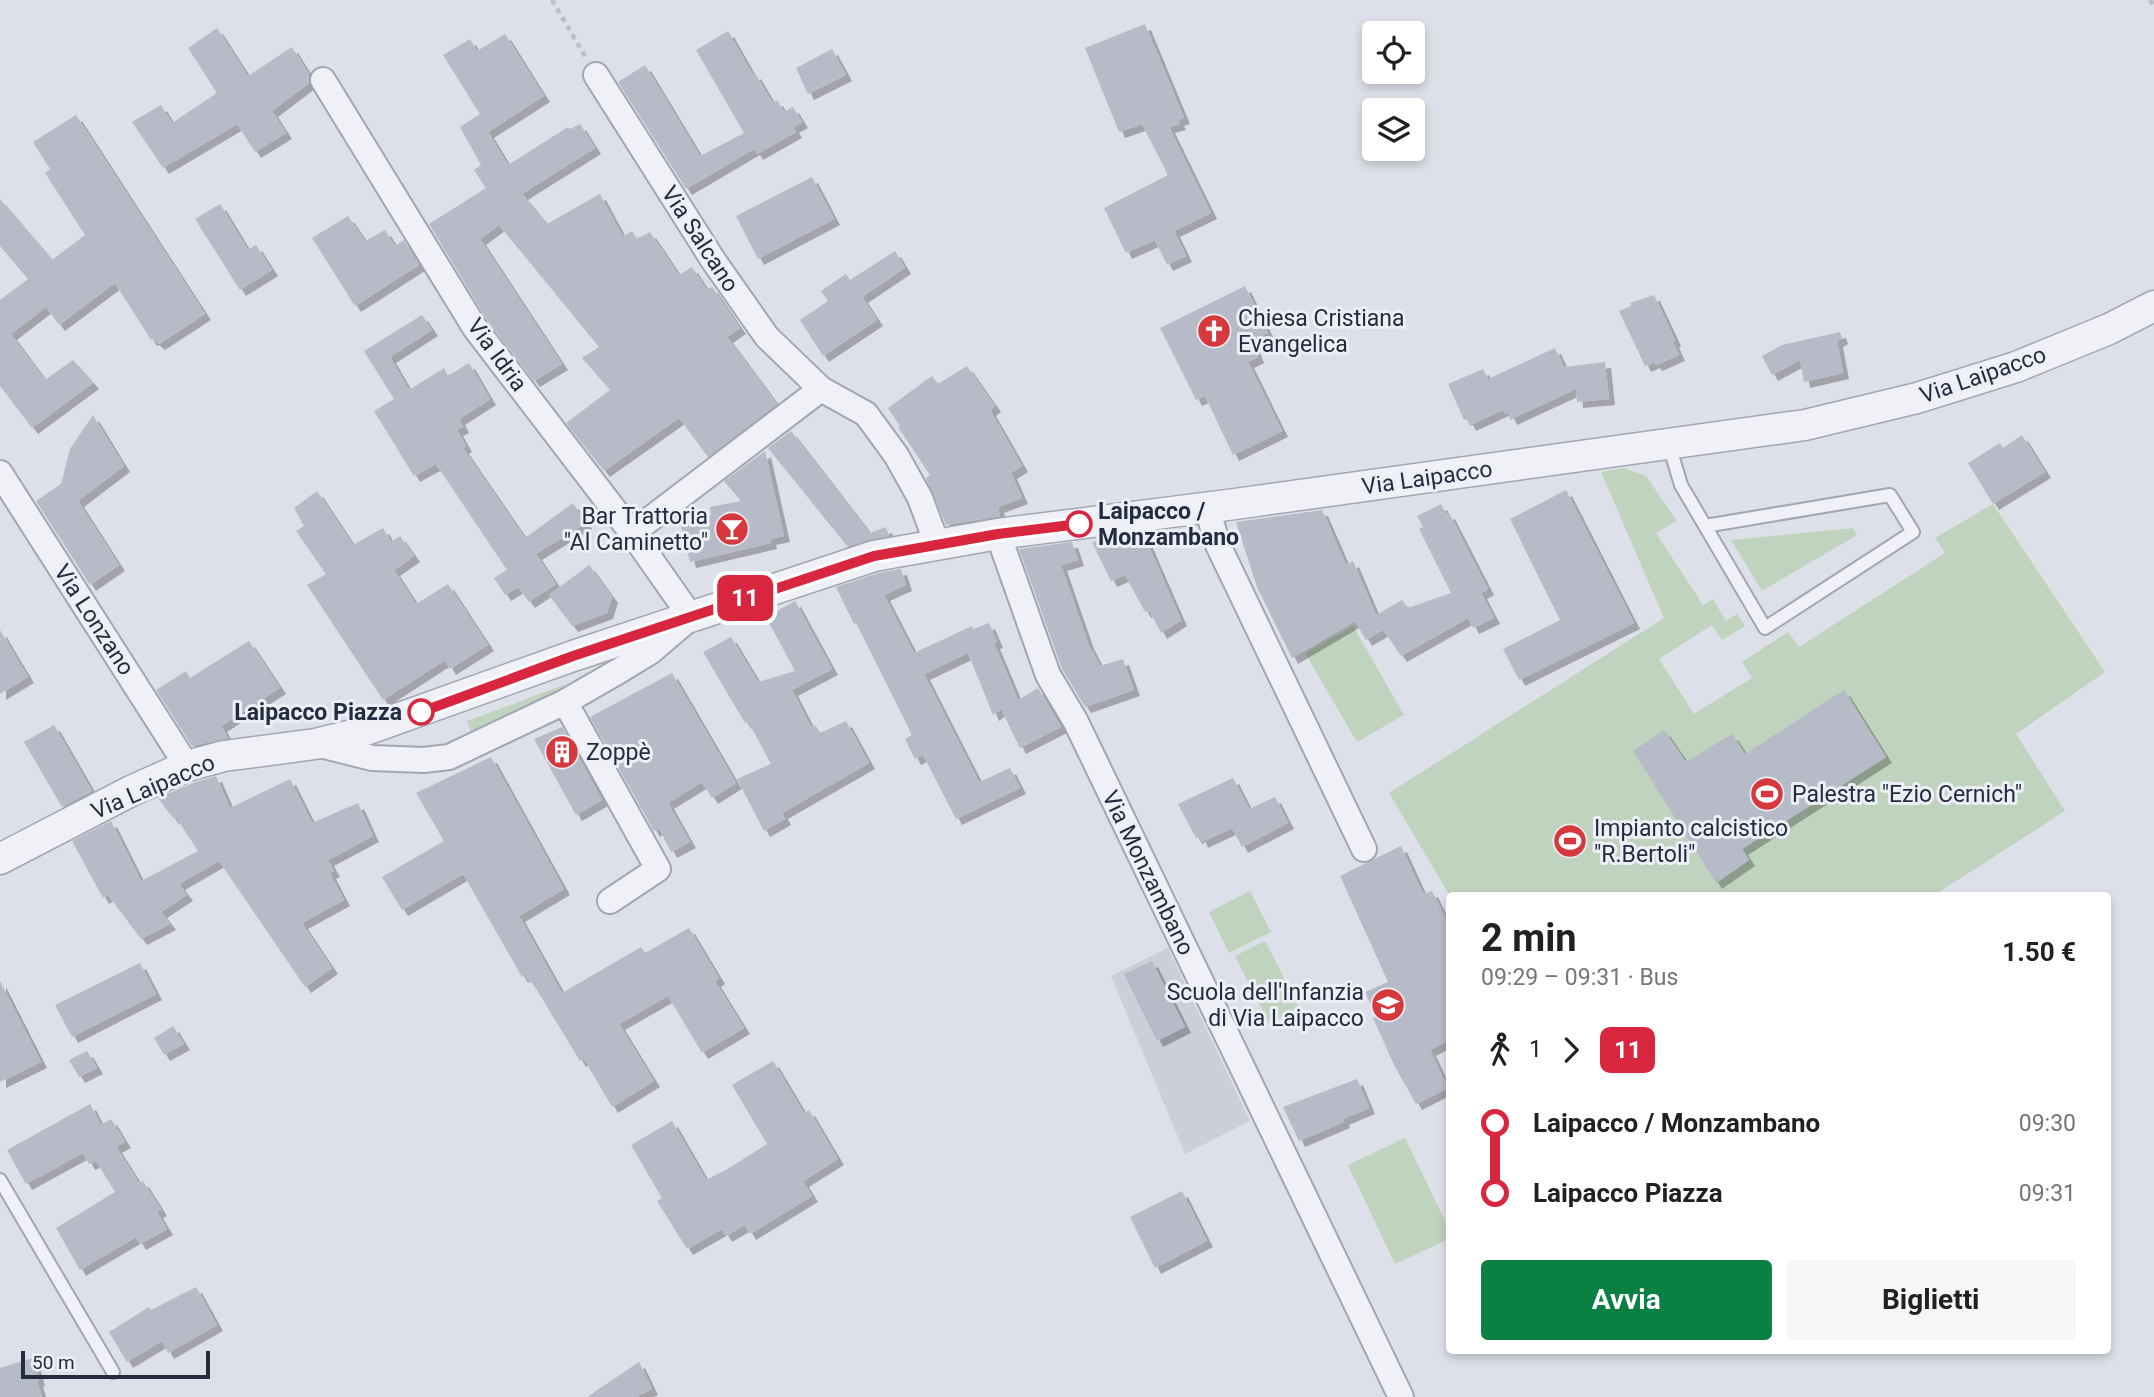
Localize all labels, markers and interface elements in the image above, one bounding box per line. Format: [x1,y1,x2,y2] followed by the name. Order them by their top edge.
[1362,21,1425,161] map controls
[1362,21,1425,84] button: locate
[1362,98,1425,161] button: layers
[656,181,744,297] street label: Via Salcano
[1238,305,1405,358] place label: Chiesa Cristiana Evangelica
[1195,312,1233,350] church icon: Chiesa Cristiana Evangelica
[462,313,532,397] street label: Via Idria
[1916,341,2050,409] street label: Via Laipacco
[1360,455,1494,501] street label: Via Laipacco
[1098,498,1239,551] place label: Laipacco / Monzambano
[564,503,708,556] place label: Bar Trattoria "Al Caminetto"
[713,510,751,548] bar icon: Bar Trattoria "Al Caminetto"
[1066,511,1092,537] marker: Laipacco / Monzambano
[48,560,140,680] street label: Via Lonzano
[714,575,776,621] line badge: 11
[731,584,759,612] text: 11
[234,699,402,726] place label: Laipacco Piazza
[408,699,434,725] marker: Laipacco Piazza
[543,733,581,771] building icon: Zoppè
[586,739,651,766] place label: Zoppè
[87,749,219,825] street label: Via Laipacco
[1748,775,1786,813] sports icon: Palestra "Ezio Cernich"
[1792,781,2022,808] place label: Palestra "Ezio Cernich"
[1096,786,1200,960] street label: Via Monzambano
[1594,815,1788,868] place label: Impianto calcistico "R.Bertoli"
[1551,822,1589,860] sports icon: Impianto calcistico "R.Bertoli"
[1481,916,1577,960] text: 2 min
[2002,937,2076,967] text: 1.50 €
[1481,964,1678,991] text: 09:29 – 09:31 · Bus
[1167,979,1364,1032] place label: Scuola dell'Infanzia di Via Laipacco
[1369,986,1407,1024] school or university icon: Scuola dell'Infanzia di Via Laipacco
[1481,1031,1519,1069] icon: walk
[1552,1031,1590,1069] icon: forward
[1529,1036,1542,1063] text: 1
[1614,1036,1641,1064] text: 11
[1533,1108,1820,1138] text: Laipacco / Monzambano
[2019,1110,2076,1137] text: 09:30
[1533,1178,1723,1208] text: Laipacco Piazza
[2019,1180,2076,1207] text: 09:31
[1481,1260,1772,1340] button: Avvia
[1786,1260,2076,1340] button: Biglietti
[21,1348,210,1380] scale bar
[32,1351,75,1374] text: 50 m

